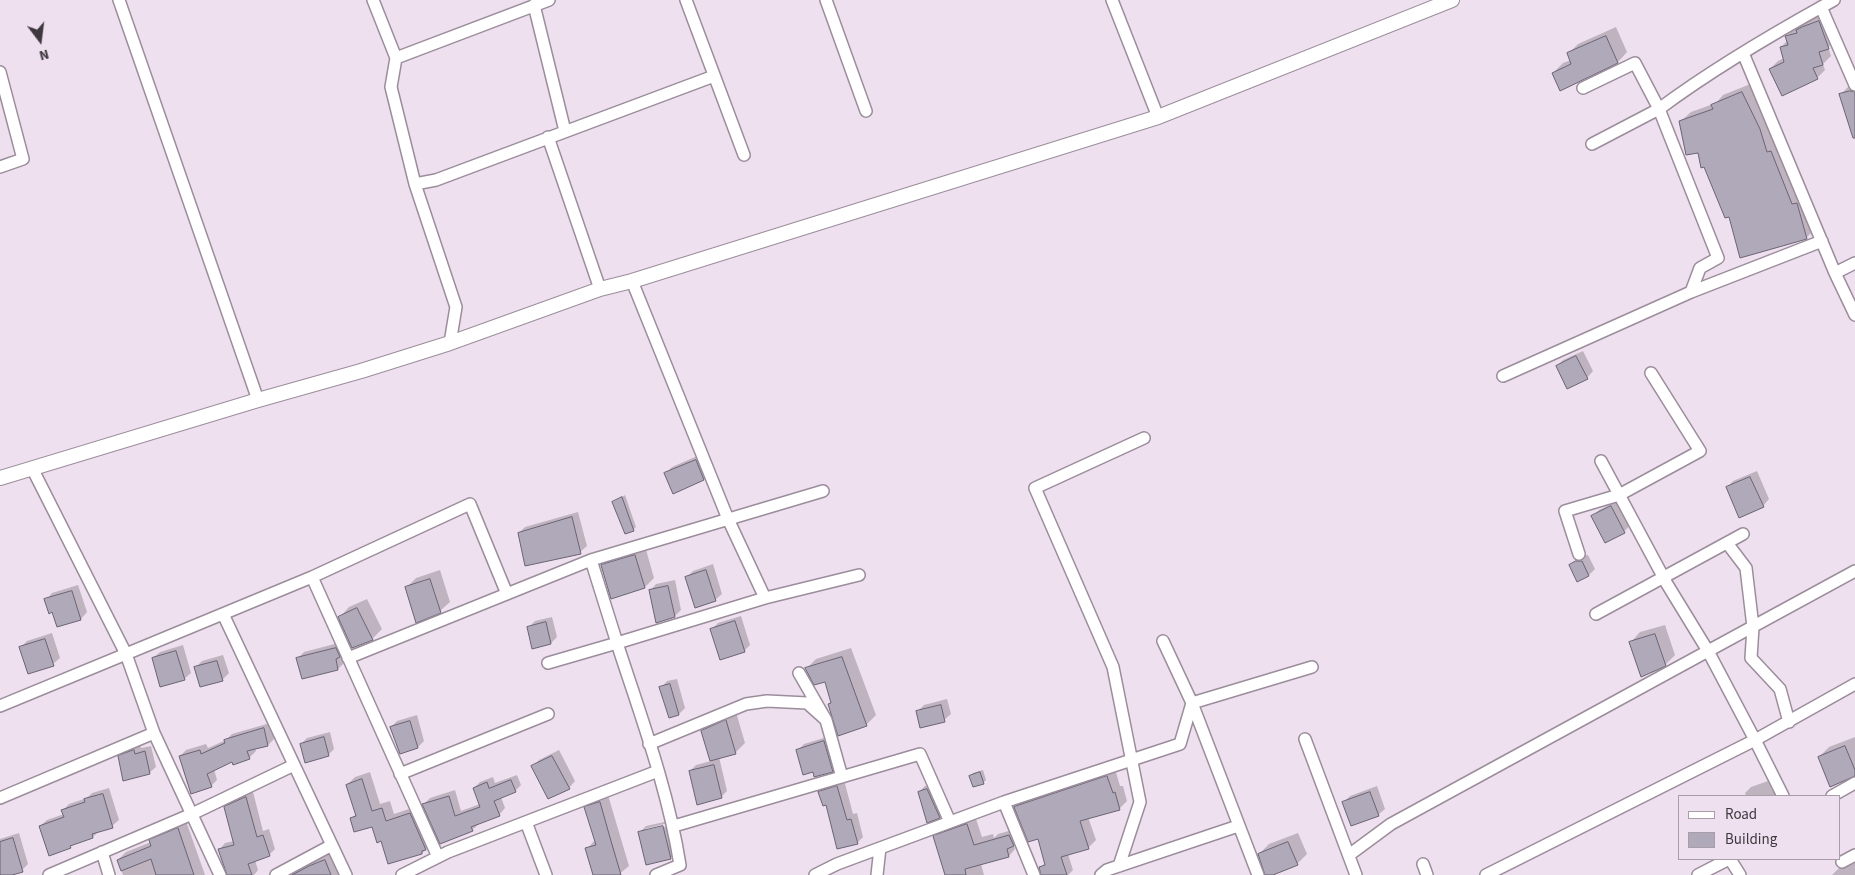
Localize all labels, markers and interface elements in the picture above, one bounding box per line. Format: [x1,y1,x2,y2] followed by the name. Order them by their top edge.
[15,15,65,65] north arrow
[37,44,51,65] text: N
[1678,795,1840,860] legend
[1725,804,1757,825] text: Road
[1725,829,1777,850] text: Building

